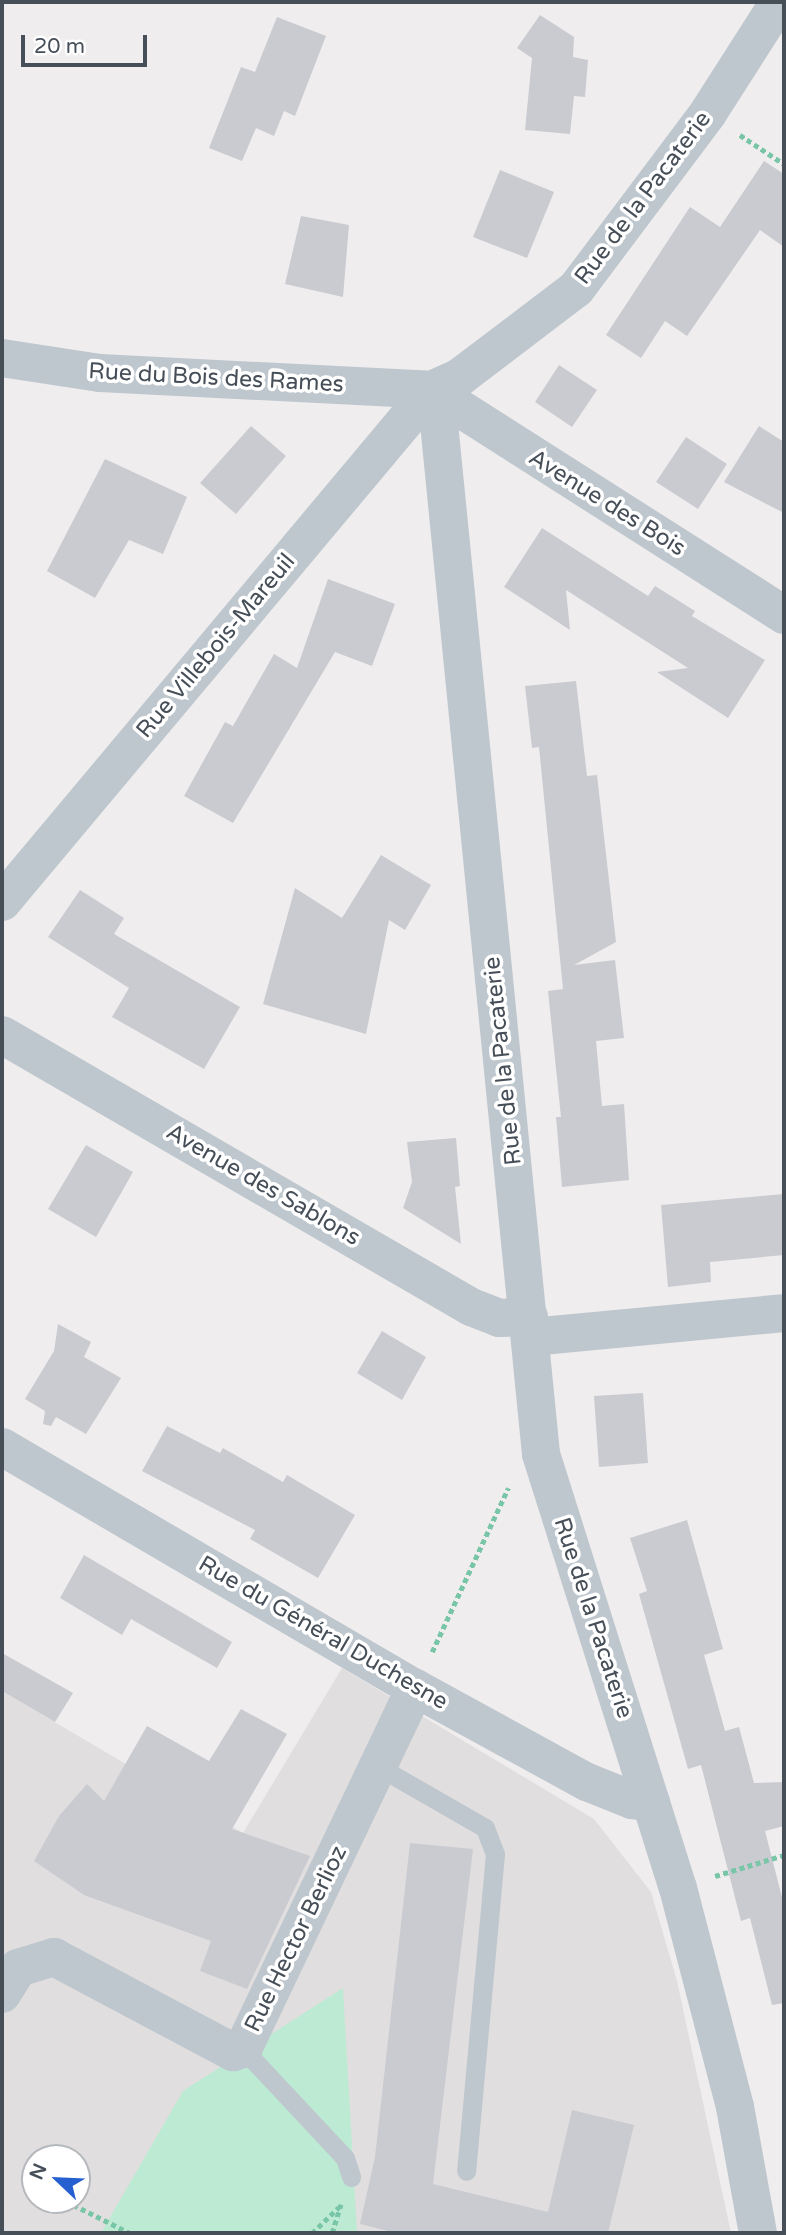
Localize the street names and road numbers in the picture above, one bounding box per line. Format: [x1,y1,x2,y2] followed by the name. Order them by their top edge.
[569,106,717,290] street label: Rue de la Pacaterie
[88,358,344,398] street label: Rue du Bois des Rames
[524,444,690,562] street label: Avenue des Bois
[131,548,301,744] street label: Rue Villebois-Mareuil
[478,955,528,1167] street label: Rue de la Pacaterie
[161,1118,365,1252] street label: Avenue des Sablons
[548,1514,638,1722] street label: Rue de la Pacaterie
[193,1550,453,1716] street label: Rue du Général Duchesne
[239,1841,353,2037] street label: Rue Hector Berlioz

